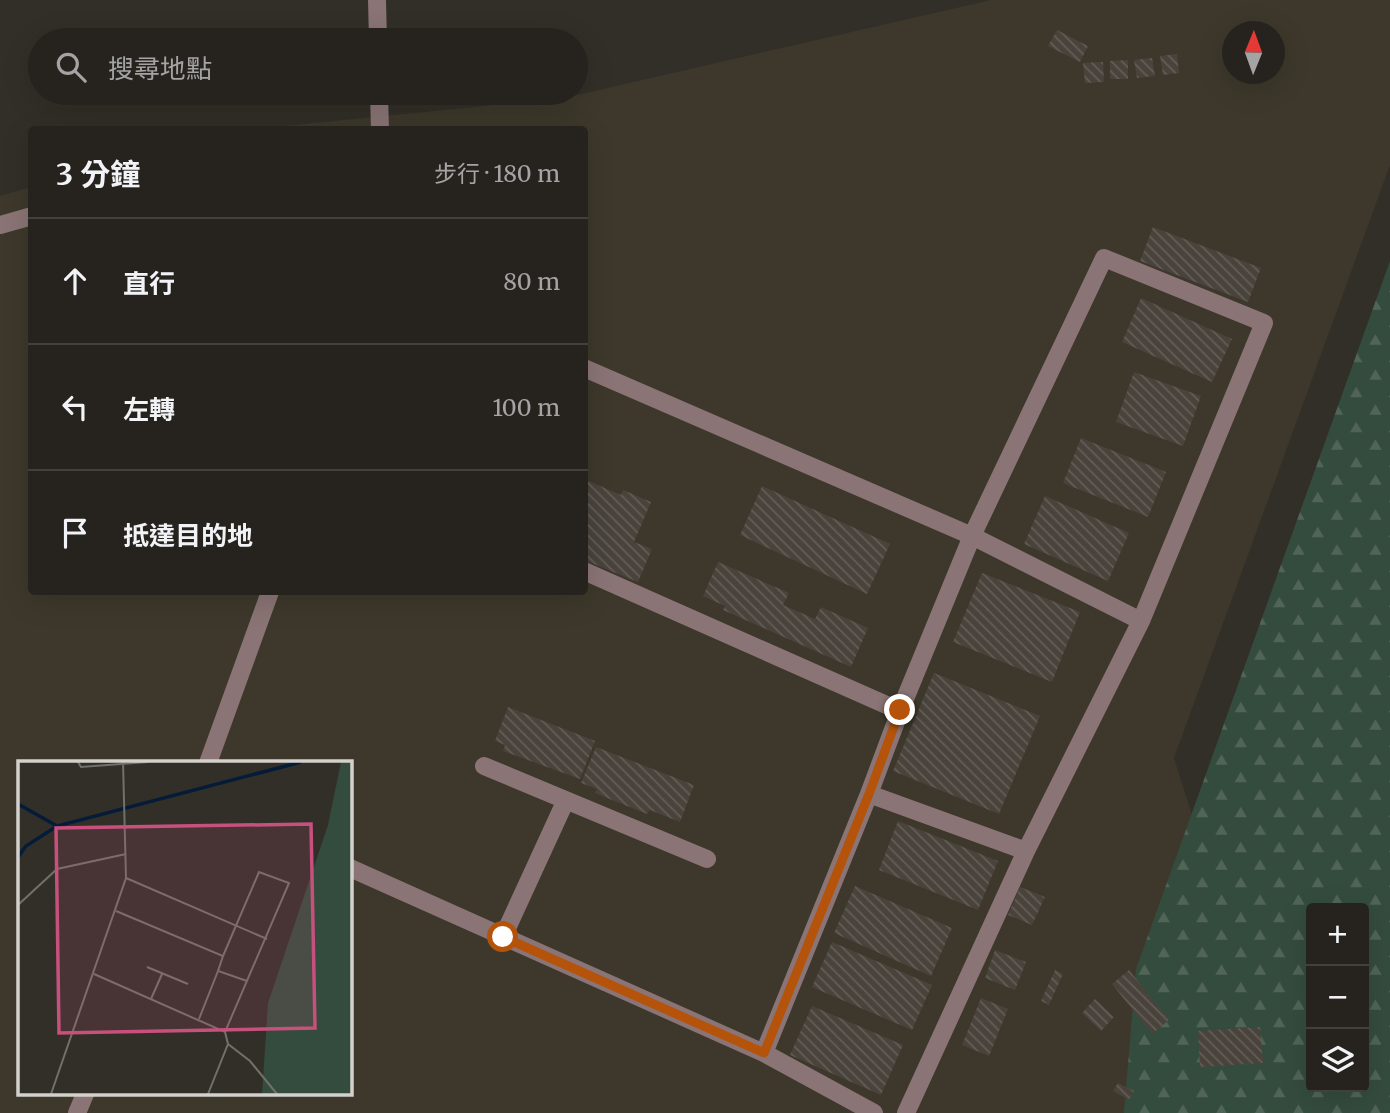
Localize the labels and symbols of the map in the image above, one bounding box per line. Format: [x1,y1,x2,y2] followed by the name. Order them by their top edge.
[1222,21,1285,84] north arrow
[884,694,915,725] route end
[18,761,352,1096] inset map
[487,921,518,952] route start

